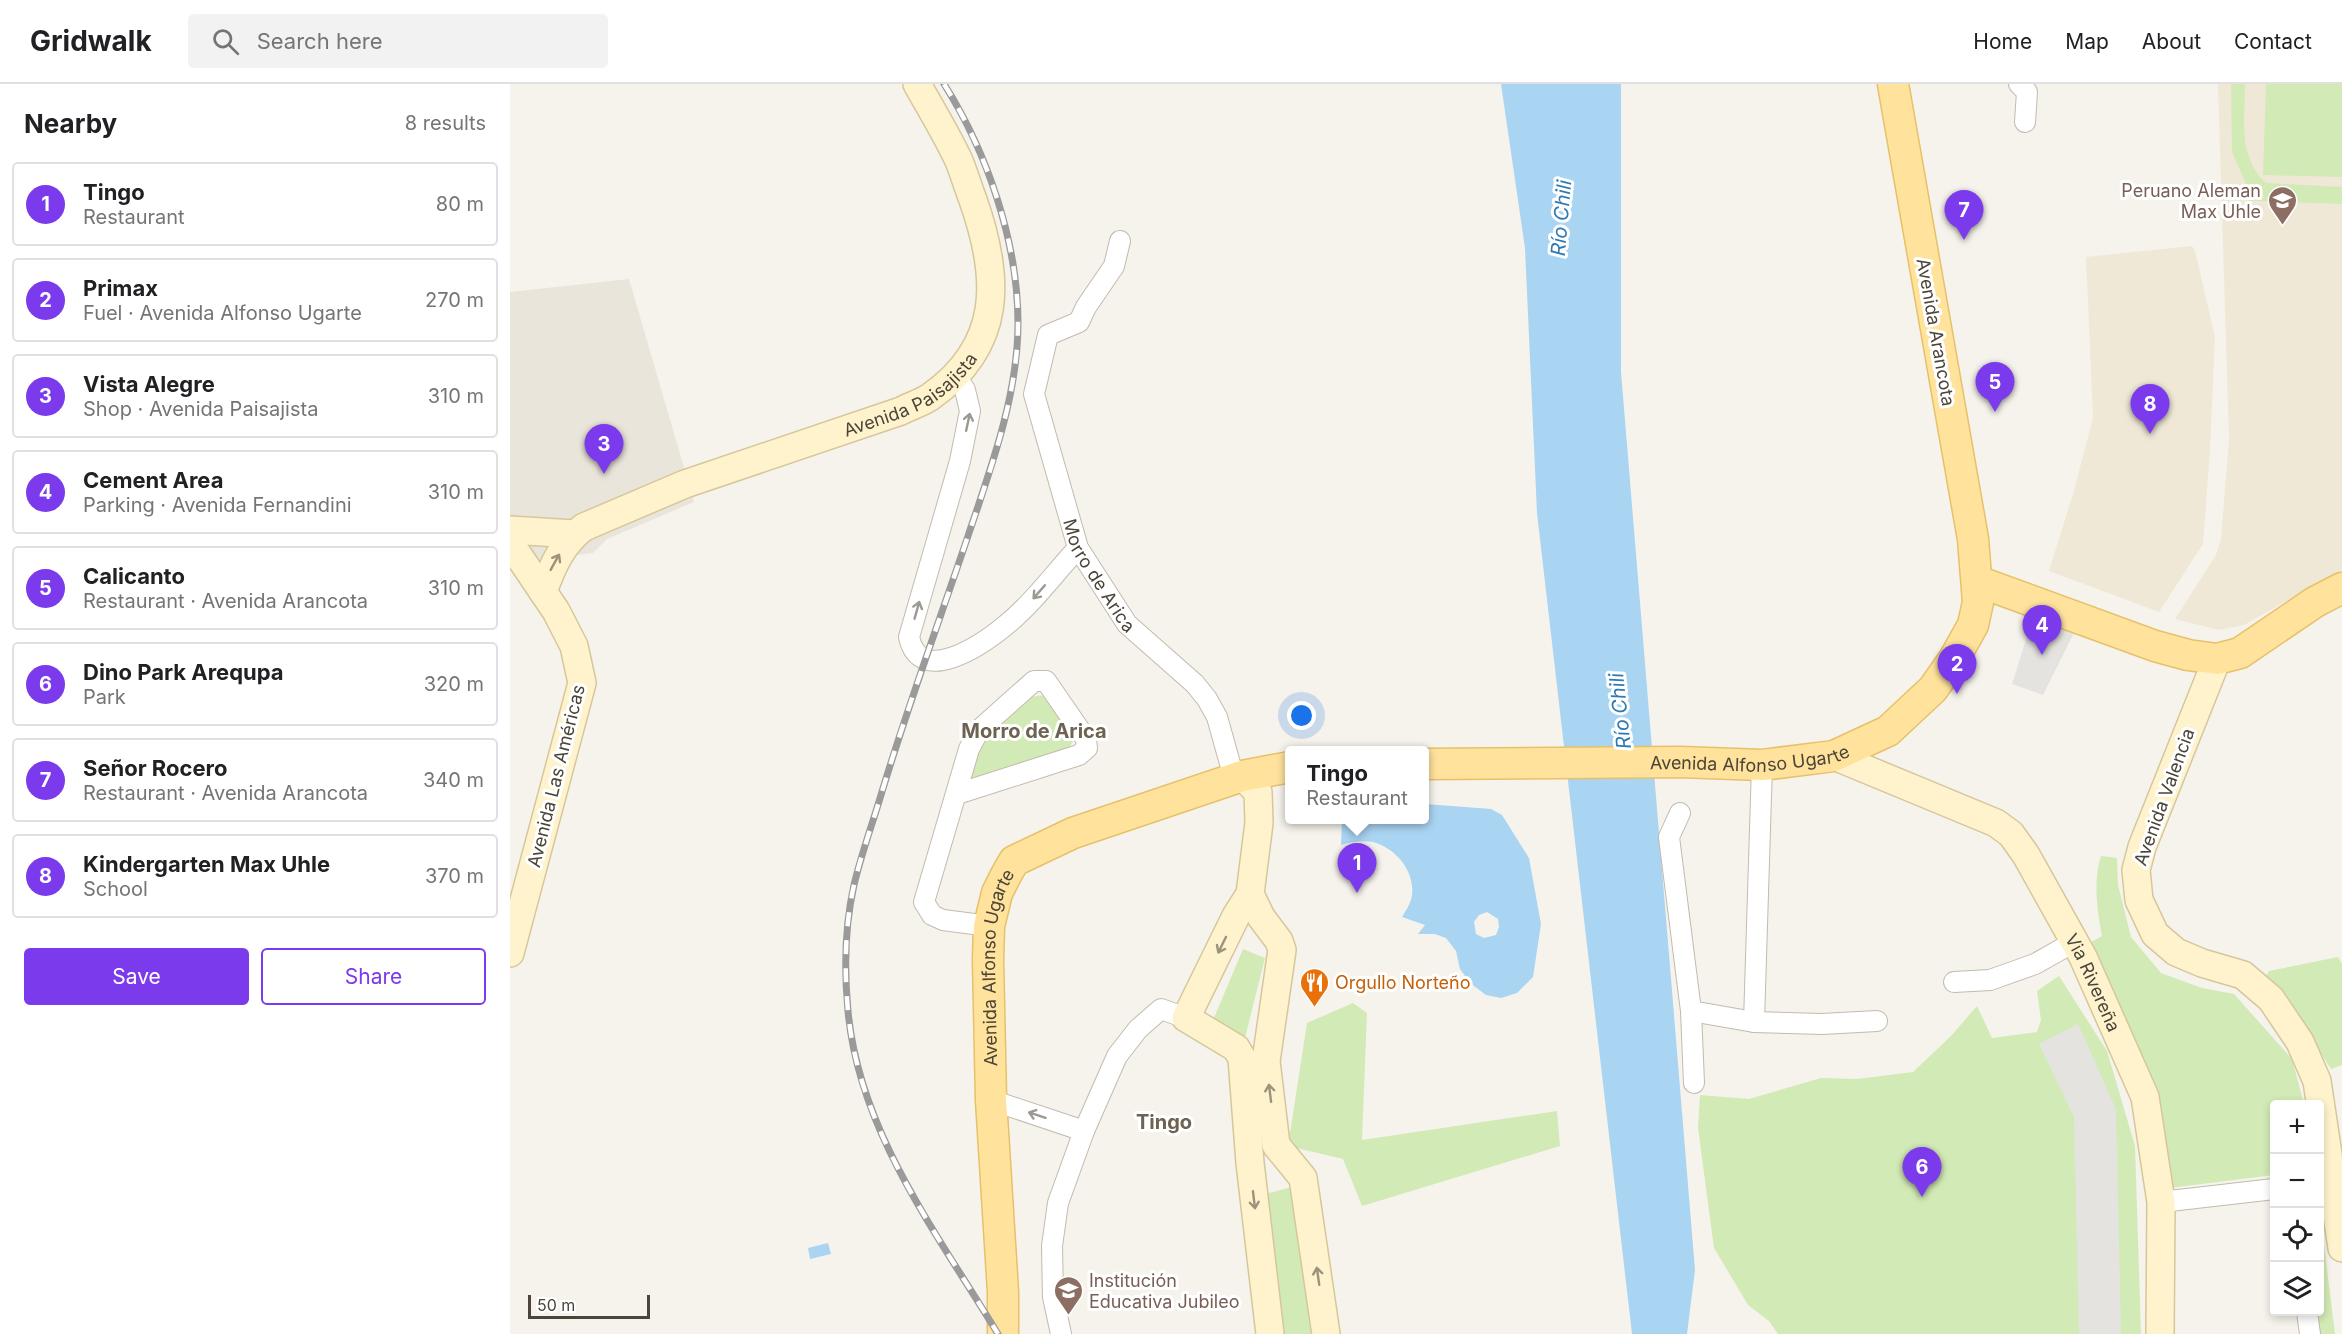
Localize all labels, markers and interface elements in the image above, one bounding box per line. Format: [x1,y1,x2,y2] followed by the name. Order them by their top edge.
[188,14,608,68] search box
[30,24,152,58] text: Gridwalk
[209,25,242,58] icon: search
[257,28,382,54] text: Search here
[1973,29,2032,54] text: Home
[2065,29,2109,54] text: Map
[2142,29,2201,54] text: About
[2234,29,2312,54] text: Contact
[24,108,117,139] text: Nearby
[405,111,486,135] text: 8 results
[1546,178,1576,257] water label: Río Chili
[83,179,145,205] text: Tingo
[2121,180,2261,222] place label: Peruano Aleman Max Uhle
[2266,184,2298,226] school or university icon: Peruano Aleman Max Uhle
[1944,190,1984,240] pin: 7
[41,192,50,216] text: 1
[436,192,484,216] text: 80 m
[83,205,185,229] text: Restaurant
[1913,256,1959,408] street label: Avenida Arancota
[83,275,158,301] text: Primax
[39,288,52,312] text: 2
[425,288,484,312] text: 270 m
[83,301,362,325] text: Fuel · Avenida Alfonso Ugarte
[841,348,981,440] street label: Avenida Paisajista
[1976,362,2014,412] pin: 5
[83,371,215,397] text: Vista Alegre
[39,384,52,408] text: 3
[428,384,484,408] text: 310 m
[2130,384,2170,434] pin: 8
[83,397,318,421] text: Shop · Avenida Paisajista
[963,413,974,433] one-way arrow
[584,424,623,474] pin: 3
[83,467,223,493] text: Cement Area
[39,480,52,504] text: 4
[428,480,484,504] text: 310 m
[83,493,352,517] text: Parking · Avenida Fernandini
[1060,516,1139,636] street label: Morro de Arica
[550,553,561,571] one-way arrow
[83,563,185,589] text: Calicanto
[39,576,52,600] text: 5
[428,576,484,600] text: 310 m
[1032,584,1046,599] one-way arrow
[83,589,368,613] text: Restaurant · Avenida Arancota
[912,601,923,620] one-way arrow
[2022,606,2062,655] pin: 4
[1938,644,1976,694] pin: 2
[83,659,284,685] text: Dino Park Arequpa
[1604,671,1636,750] water label: Río Chili
[39,672,52,696] text: 6
[424,672,484,696] text: 320 m
[523,682,589,870] street label: Avenida Las Américas
[83,685,126,709] text: Park
[1287,701,1316,730] your location
[961,719,1107,743] district label: Morro de Arica
[2129,726,2199,868] street label: Avenida Valencia
[1650,740,1852,776] street label: Avenida Alfonso Ugarte
[1285,746,1429,824] popup
[83,755,228,781] text: Señor Rocero
[1306,760,1368,786] text: Tingo
[40,768,51,792] text: 7
[423,768,484,792] text: 340 m
[83,781,368,805] text: Restaurant · Avenida Arancota
[1306,786,1408,810] text: Restaurant
[1338,844,1376,893] pin: 1
[83,851,330,877] text: Kindergarten Max Uhle
[39,864,52,888] text: 8
[425,864,484,888] text: 370 m
[978,865,1018,1067] street label: Avenida Alfonso Ugarte
[83,877,148,901] text: School
[2061,930,2125,1035] street label: Via Rivereña
[1215,935,1227,953] one-way arrow
[24,948,249,1005] button: Save
[261,948,486,1005] button: Share
[1298,966,1330,1008] restaurant icon: Orgullo Norteño
[1335,972,1471,993] place label: Orgullo Norteño
[1264,1083,1275,1103] one-way arrow
[2270,1100,2324,1316] map controls
[2270,1100,2324,1154] button: +
[1029,1109,1047,1120] one-way arrow
[1136,1110,1192,1134] district label: Tingo
[1902,1148,1942,1197] pin: 6
[2270,1154,2324,1208] button: −
[1249,1189,1260,1209] one-way arrow
[2270,1208,2324,1262] button: locate
[2270,1262,2324,1316] button: layers
[1313,1267,1324,1286] one-way arrow
[1089,1270,1239,1312] place label: Institución Educativa Jubileo
[1052,1274,1084,1316] school or university icon: Institución Educativa Jubileo
[528,1292,650,1320] scale bar
[537,1295,575,1315] text: 50 m

